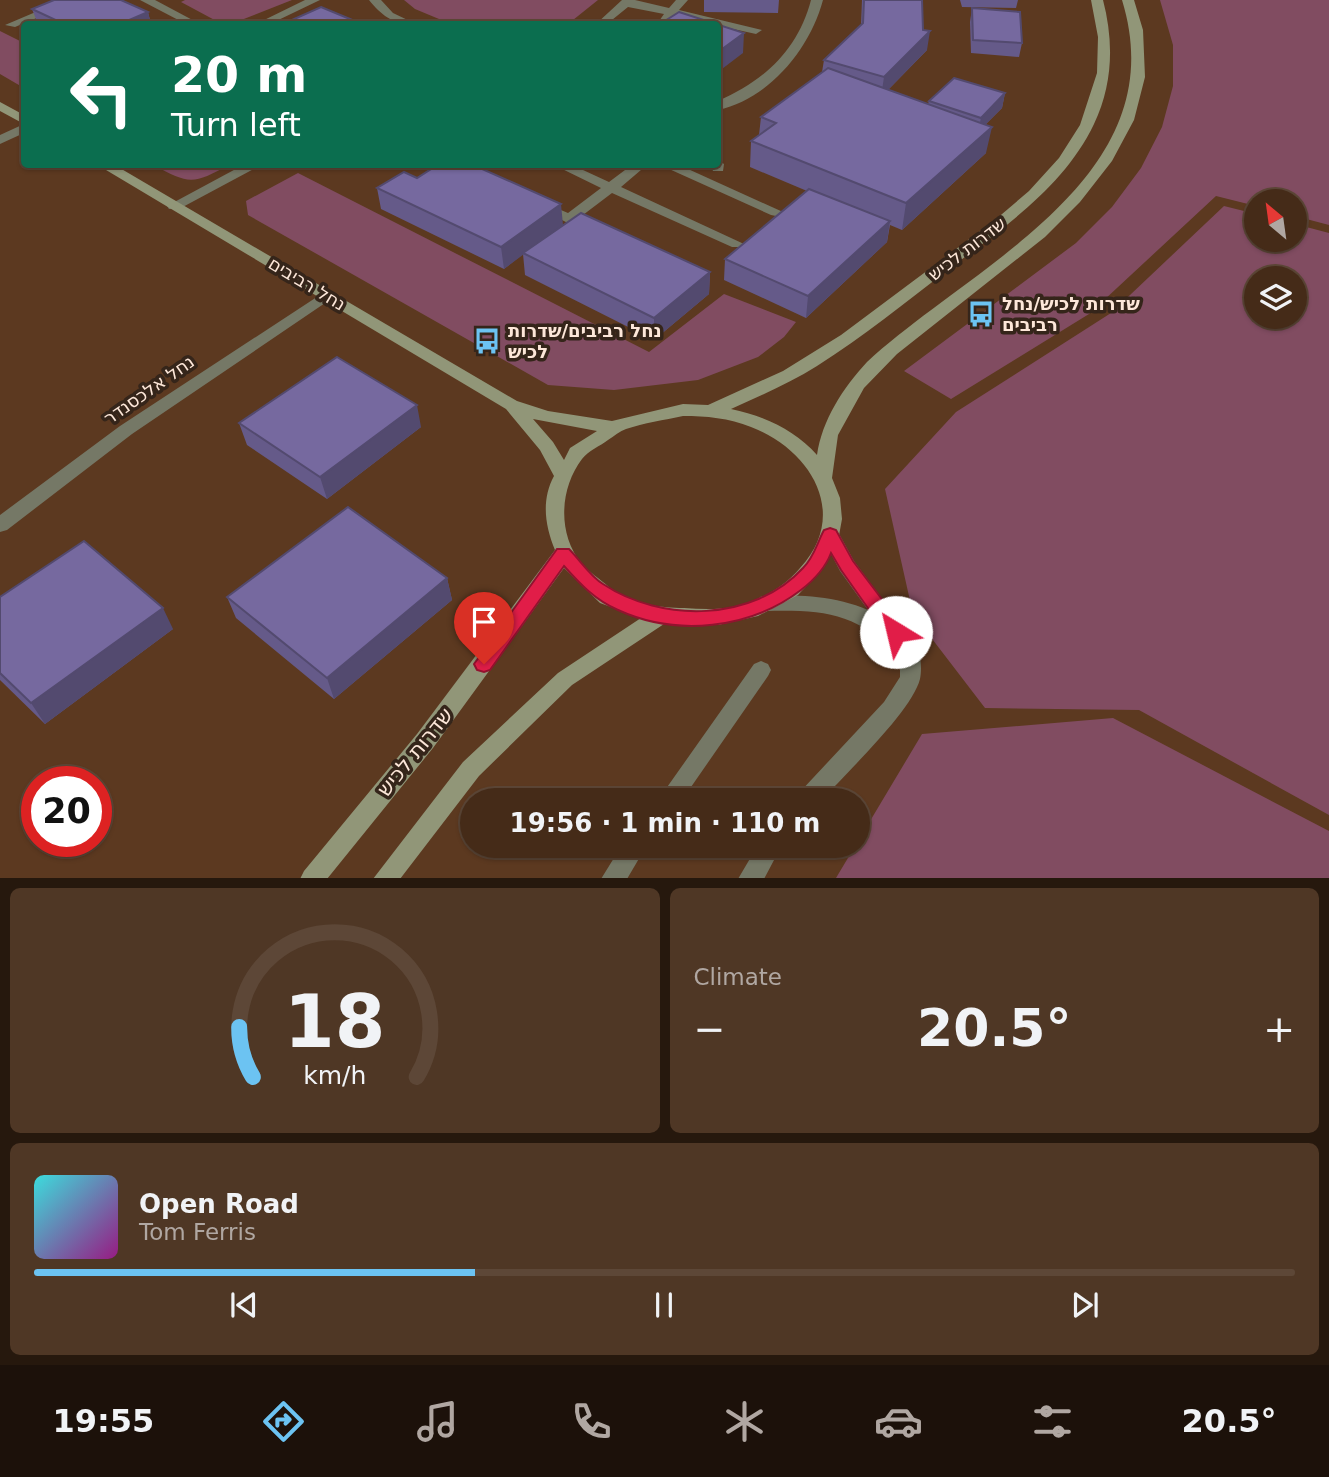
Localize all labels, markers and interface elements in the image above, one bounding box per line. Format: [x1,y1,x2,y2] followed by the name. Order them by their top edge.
[171,47,307,104] text: 20 m
[56,49,147,140] icon: left
[171,106,301,144] text: Turn left
[1244,189,1307,252] north arrow
[1244,189,1307,329] map controls
[924,213,1010,285] street label: שדרות לכיש
[265,252,349,315] street label: נחל רביבים
[1244,266,1307,329] button: layers
[1002,293,1140,335] place label: שדרות לכיש/נחל רביבים
[966,299,996,329] bus stop icon: שדרות לכיש/נחל רביבים
[508,320,662,362] place label: נחל רביבים/שדרות לכיש
[472,326,502,356] bus stop icon: נחל רביבים/שדרות לכיש
[99,351,198,428] street label: נחל אלכסנדר
[454,592,514,664] pin
[859,595,933,669] position arrow
[465,603,503,641] icon: arrive
[372,703,458,801] street label: שדרות לכיש
[21,766,112,857] speed limit sign: 20
[510,808,820,838] text: 19:56 · 1 min · 110 m
[694,964,782,990] text: Climate
[284,979,385,1064] text: 18
[917,998,1071,1058] text: 20.5°
[694,1007,725,1051] text: −
[1263,1007,1295,1051] text: +
[303,1060,366,1089] text: km/h
[139,1189,299,1219] text: Open Road
[139,1219,256,1245] text: Tom Ferris
[225,1286,263,1324] icon: previous
[645,1286,683,1324] icon: pause
[1066,1286,1104,1324] icon: next
[259,1397,308,1446] icon: directions
[413,1397,462,1446] icon: music
[567,1397,616,1446] icon: phone
[720,1397,769,1446] icon: climate
[874,1397,923,1446] icon: car
[1028,1397,1077,1446] icon: filters
[52,1402,154,1440] text: 19:55
[1182,1402,1277,1440] text: 20.5°

